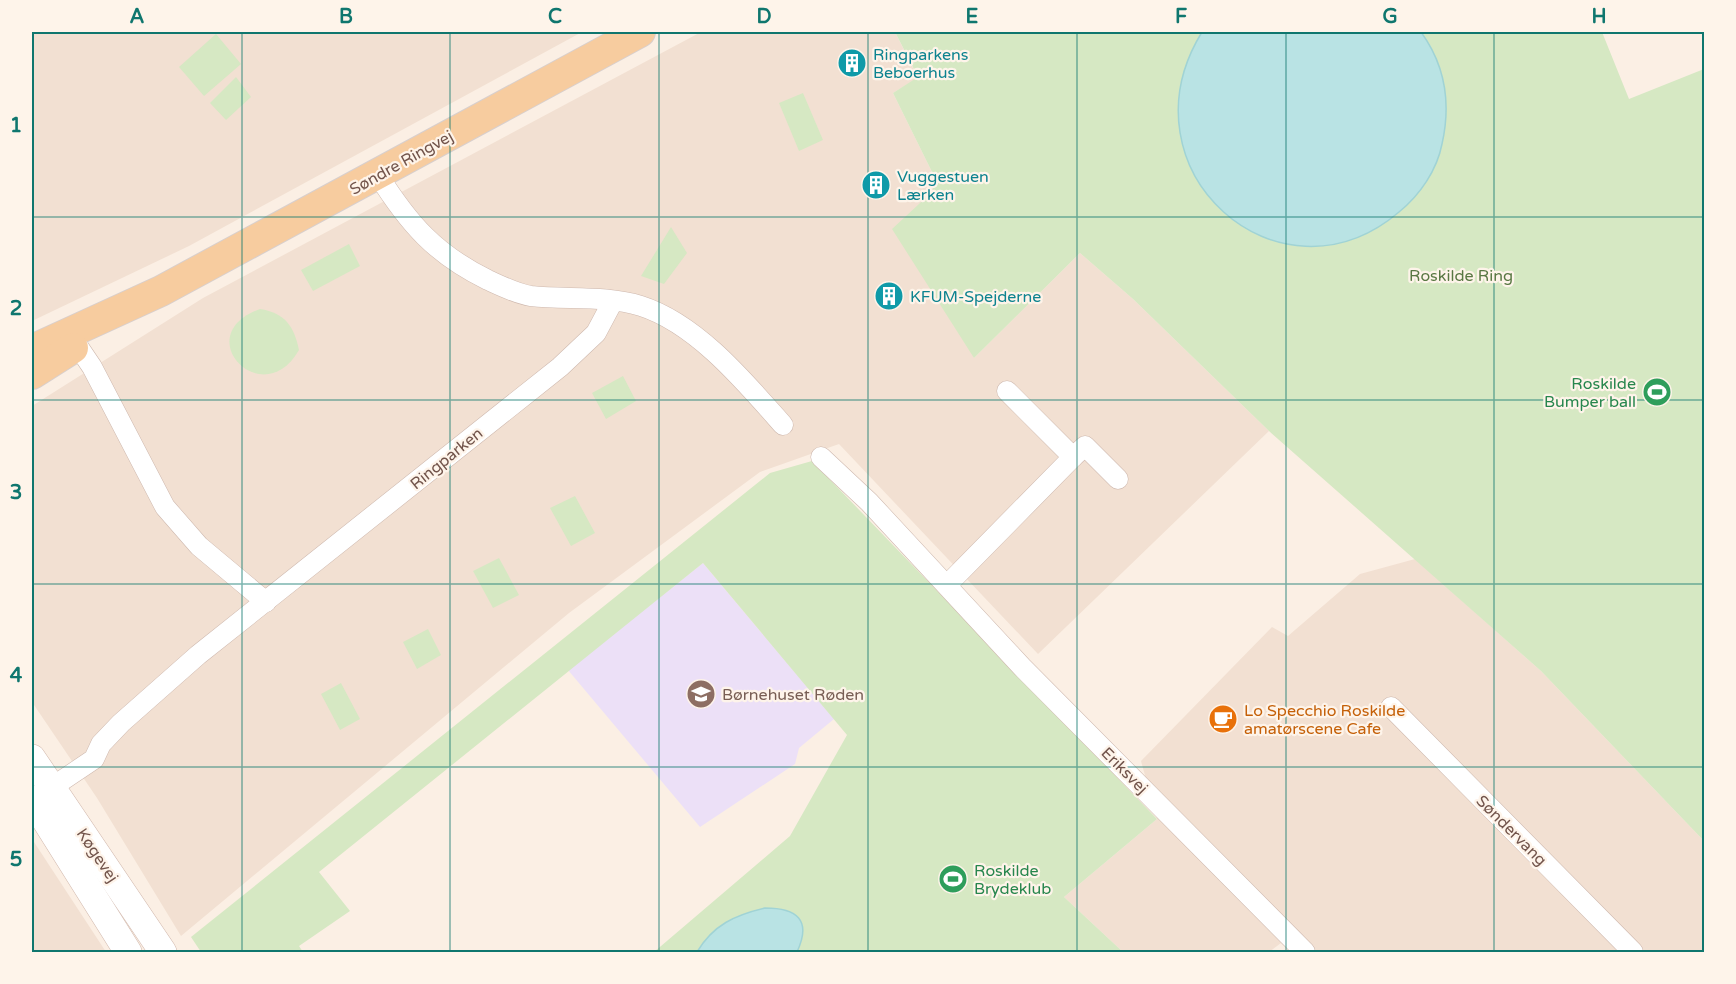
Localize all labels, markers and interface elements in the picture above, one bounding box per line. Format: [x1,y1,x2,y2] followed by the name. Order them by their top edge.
[130,5,145,29] text: A
[339,5,353,29] text: B
[548,5,562,29] text: C
[756,5,772,29] text: D
[966,5,979,29] text: E
[1175,5,1187,29] text: F
[1382,5,1398,29] text: G
[1591,5,1607,29] text: H
[873,45,969,83] place label: Ringparkens Beboerhus
[836,47,868,79] building icon: Ringparkens Beboerhus
[10,114,22,138] text: 1
[346,126,457,200] street label: Søndre Ringvej
[897,167,989,205] place label: Vuggestuen Lærken
[860,169,892,201] building icon: Vuggestuen Lærken
[1409,266,1513,286] park label: Roskilde Ring
[873,280,905,312] building icon: KFUM-Spejderne
[910,287,1041,307] place label: KFUM-Spejderne
[10,297,22,321] text: 2
[1544,374,1636,412] place label: Roskilde Bumper ball
[1641,376,1673,408] sports icon: Roskilde Bumper ball
[406,423,487,494] street label: Ringparken
[10,481,22,505] text: 3
[10,664,23,688] text: 4
[685,678,717,710] school or university icon: Børnehuset Røden
[722,685,864,705] place label: Børnehuset Røden
[1244,701,1405,739] place label: Lo Specchio Roskilde amatørscene Cafe
[1207,703,1239,735] cafe icon: Lo Specchio Roskilde amatørscene Cafe
[1097,743,1152,798] street label: Eriksvej
[1472,791,1551,870] street label: Søndervang
[72,825,123,886] street label: Køgevej
[10,848,22,872] text: 5
[974,861,1051,899] place label: Roskilde Brydeklub
[937,863,969,895] sports icon: Roskilde Brydeklub

